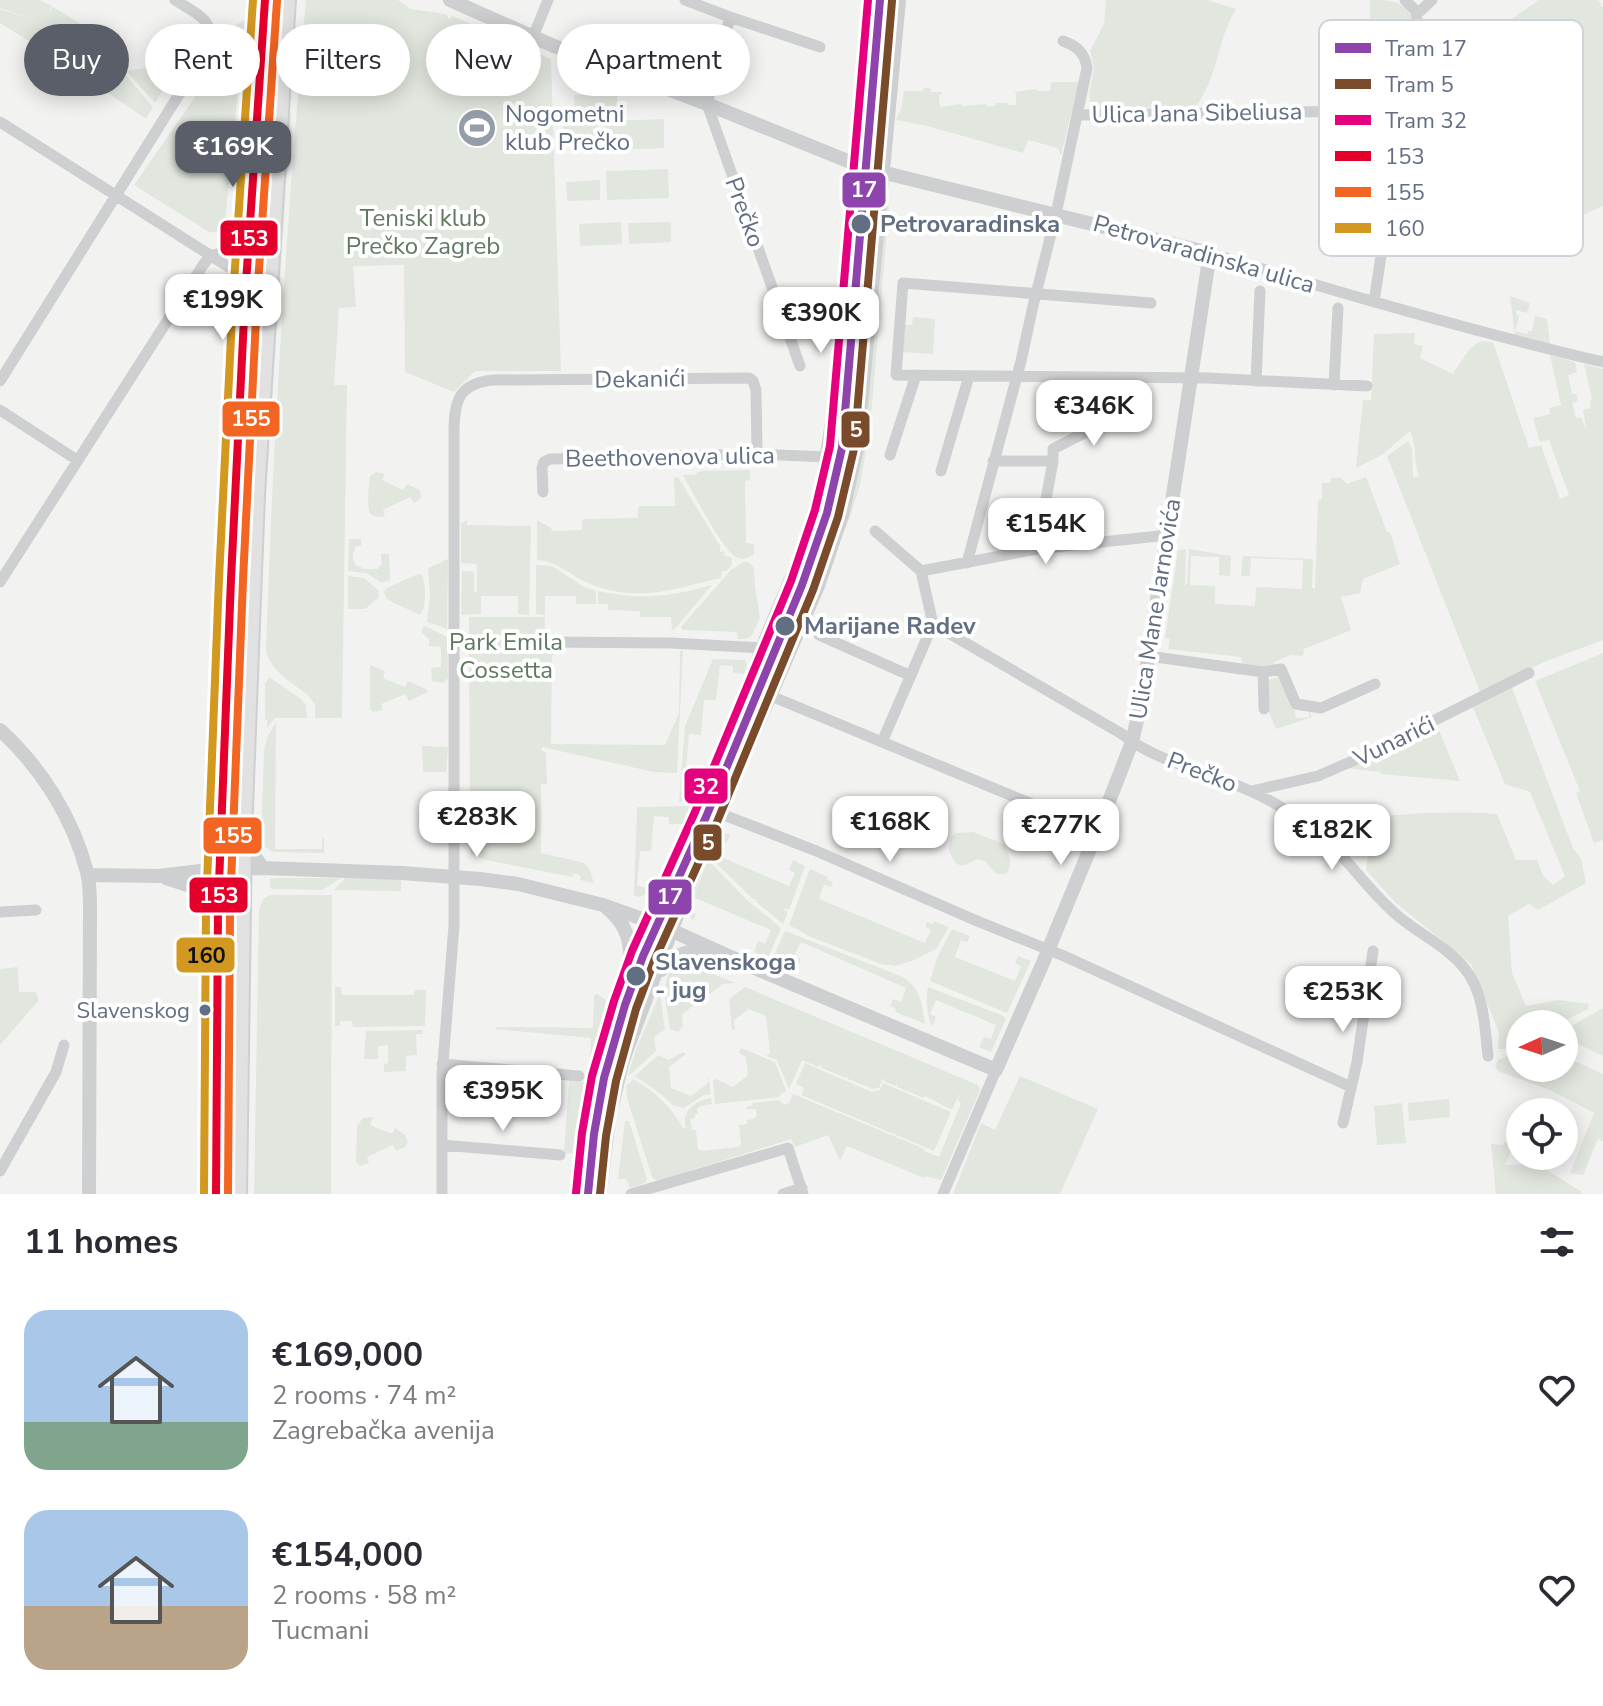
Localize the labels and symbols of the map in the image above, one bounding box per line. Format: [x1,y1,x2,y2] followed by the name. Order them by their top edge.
[1319,20,1583,256] legend
[1385,34,1467,64] text: Tram 17
[1385,70,1454,100] text: Tram 5
[1091,95,1303,131] street label: Ulica Jana Sibeliusa
[505,98,630,158] place label: Nogometni klub Prečko
[1385,106,1467,136] text: Tram 32
[456,107,498,149] sports icon: Nogometni klub Prečko
[177,121,289,189] pin: €169K
[1385,142,1425,172] text: 153
[841,171,887,209] line badge: 17
[718,173,772,251] street label: Prečko
[851,175,877,205] text: 17
[1385,178,1425,208] text: 155
[346,202,500,262] park label: Teniski klub Prečko Zagreb
[1090,207,1318,301] street label: Petrovaradinska ulica
[880,208,1060,240] place label: Petrovaradinska
[849,212,873,236] marker: Petrovaradinska
[1385,214,1425,244] text: 160
[219,219,279,257] line badge: 153
[229,224,269,254] text: 153
[167,274,279,342] pin: €199K
[765,287,877,355] pin: €390K
[594,362,686,396] street label: Dekanići
[1038,380,1150,448] pin: €346K
[221,400,281,438] line badge: 155
[231,404,271,434] text: 155
[840,410,871,449] line badge: 5
[849,415,863,445] text: 5
[565,439,775,475] street label: Beethovenova ulica
[1122,496,1188,722] street label: Ulica Mane Jarnovića
[990,498,1102,566] pin: €154K
[804,610,976,642] place label: Marijane Radev
[773,614,797,638] marker: Marijane Radev
[449,626,563,686] park label: Park Emila Cossetta
[1347,708,1440,775] street label: Vunarići
[1163,744,1241,800] street label: Prečko
[683,767,729,805] line badge: 32
[693,772,719,802] text: 32
[421,791,533,859] pin: €283K
[834,796,946,864] pin: €168K
[1005,799,1117,867] pin: €277K
[1276,804,1388,872] pin: €182K
[202,816,263,855] line badge: 155
[213,821,253,851] text: 155
[692,823,723,862] line badge: 5
[701,828,715,858] text: 5
[188,876,249,914] line badge: 153
[647,878,693,916] line badge: 17
[199,881,239,911] text: 153
[657,882,683,912] text: 17
[175,936,236,974] line badge: 160
[186,941,226,971] text: 160
[655,946,796,1006] place label: Slavenskoga - jug
[624,964,648,988] marker: Slavenskoga - jug
[1287,966,1399,1034] pin: €253K
[77,996,190,1026] place label: Slavenskog
[197,1002,213,1018] marker: Slavenskog
[1506,1010,1578,1082] north arrow
[447,1065,559,1133] pin: €395K

